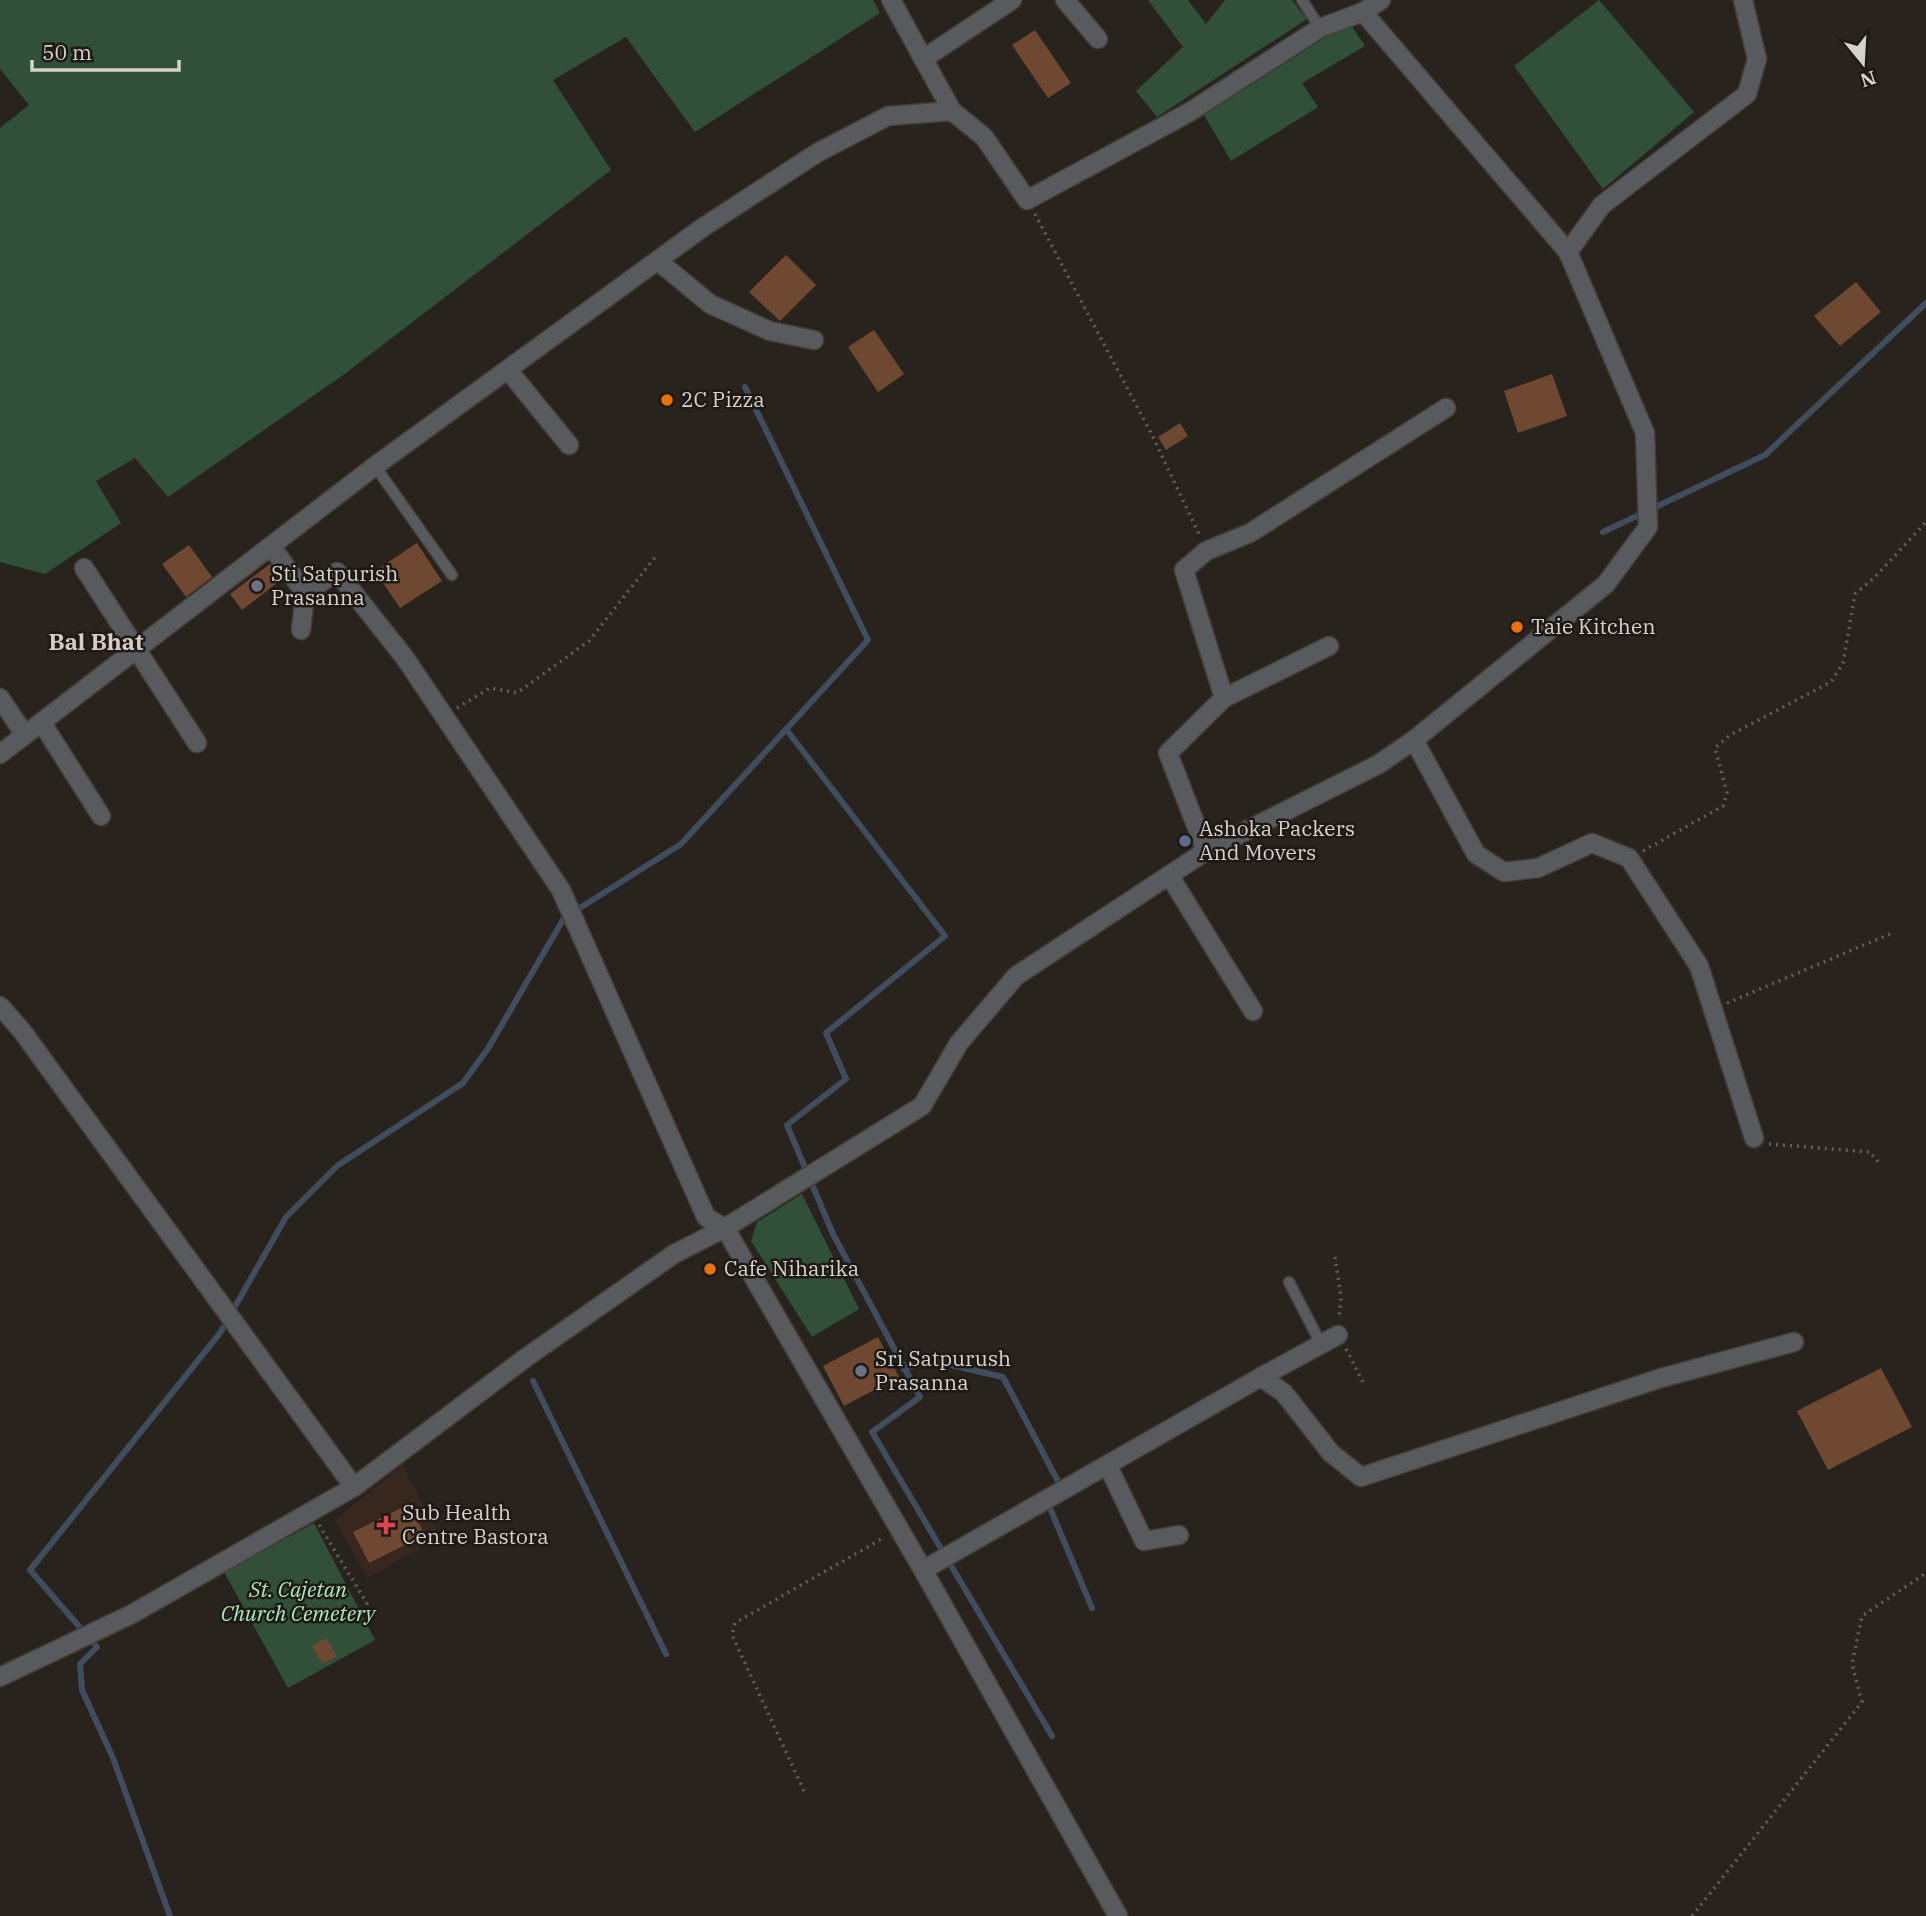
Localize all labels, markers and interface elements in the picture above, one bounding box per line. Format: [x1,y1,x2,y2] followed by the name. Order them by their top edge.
[32,28,178,72] scale bar
[1828,28,1898,98] north arrow
[42,38,92,66] text: 50 m
[1857,65,1879,93] text: N
[681,385,765,413] place label: 2C Pizza
[659,392,675,408] marker: 2C Pizza
[271,559,398,611] place label: Sti Satpurish Prasanna
[249,578,265,594] marker: Sti Satpurish Prasanna
[1531,612,1656,640] place label: Taie Kitchen
[1509,619,1525,635] marker: Taie Kitchen
[48,626,144,656] district label: Bal Bhat
[1199,814,1355,866] place label: Ashoka Packers And Movers
[1177,833,1193,849] marker: Ashoka Packers And Movers
[724,1254,859,1282] place label: Cafe Niharika
[702,1261,718,1277] marker: Cafe Niharika
[875,1344,1011,1396] place label: Sri Satpurush Prasanna
[853,1363,869,1379] marker: Sri Satpurush Prasanna
[402,1498,549,1550] place label: Sub Health Centre Bastora
[376,1515,396,1535] marker: Sub Health Centre Bastora
[221,1575,378,1627] park label: St. Cajetan Church Cemetery

